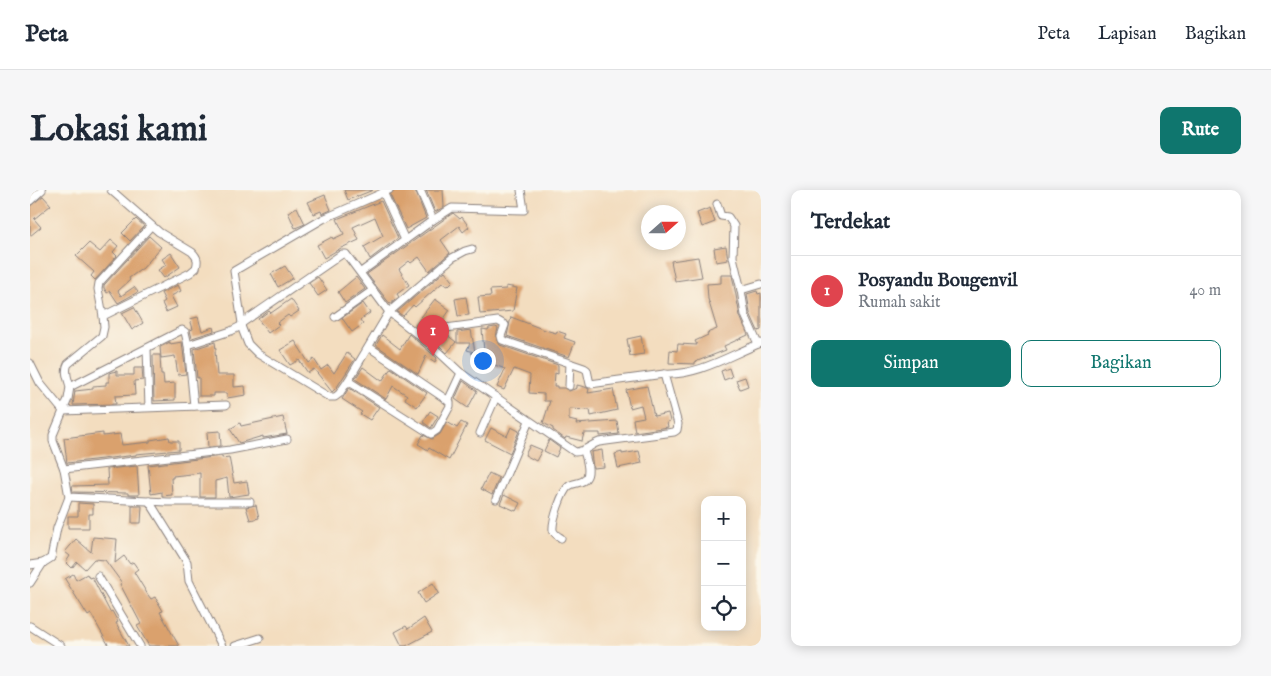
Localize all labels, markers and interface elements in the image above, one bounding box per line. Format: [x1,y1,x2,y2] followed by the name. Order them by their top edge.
[25,19,68,50] text: Peta
[1038,23,1070,46] text: Peta
[1098,23,1157,46] text: Lapisan
[1185,23,1246,46] text: Bagikan
[1160,107,1241,154] button: Rute
[30,108,207,153] text: Lokasi kami
[641,205,686,250] north arrow
[811,209,890,236] text: Terdekat
[858,269,1017,293] text: Posyandu Bougenvil
[824,281,830,301] text: 1
[1189,281,1221,301] text: 40 m
[858,293,941,313] text: Rumah sakit
[417,315,449,356] pin: 1
[811,340,1011,387] button: Simpan
[1021,340,1221,387] button: Bagikan
[470,348,496,374] your location
[701,496,746,631] map controls
[701,496,746,541] button: +
[701,541,746,586] button: −
[701,586,746,631] button: locate

